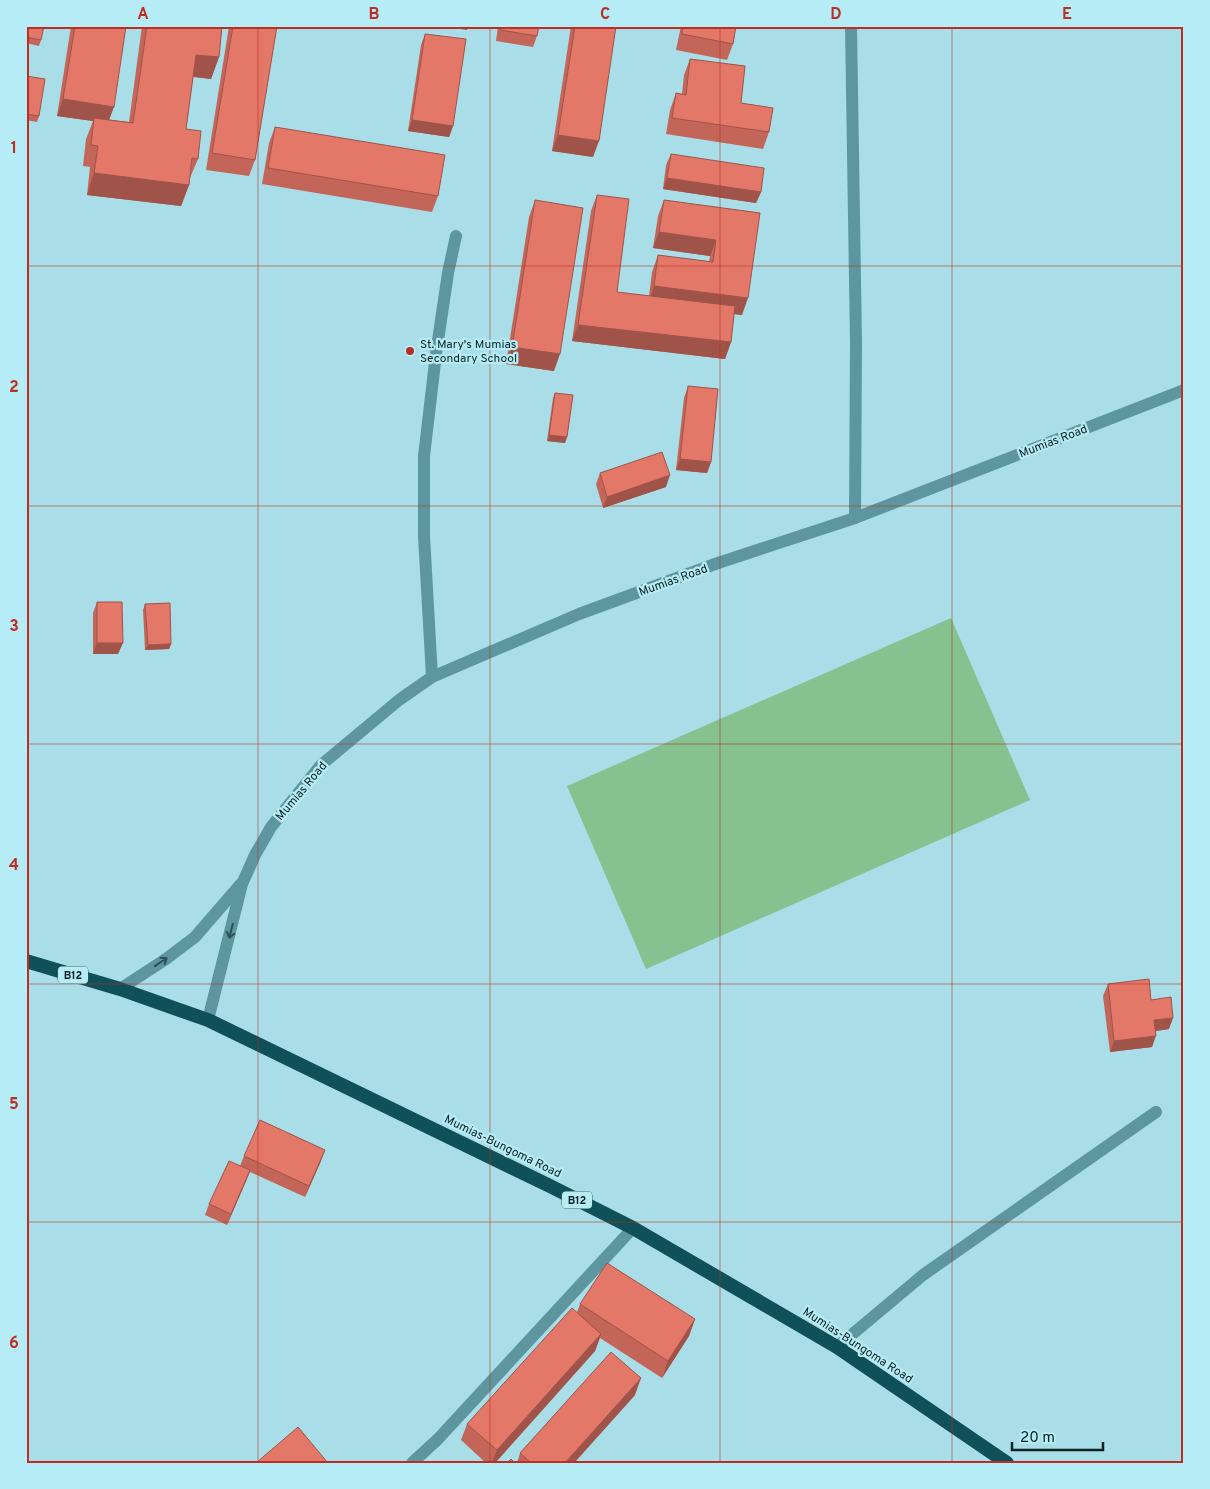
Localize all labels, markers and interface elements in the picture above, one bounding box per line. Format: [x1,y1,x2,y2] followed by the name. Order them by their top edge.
[137,5,149,25] text: A
[368,5,380,25] text: B
[600,5,610,25] text: C
[830,5,842,25] text: D
[1062,5,1072,25] text: E
[11,139,17,159] text: 1
[420,337,517,367] place label: St. Mary's Mumias Secondary School
[404,345,416,357] marker: St. Mary's Mumias Secondary School
[9,378,19,398] text: 2
[1017,422,1090,462] street label: Mumias Road
[637,561,710,601] street label: Mumias Road
[9,617,19,637] text: 3
[272,759,331,824] street label: Mumias Road
[9,856,19,876] text: 4
[226,922,235,938] one-way arrow
[154,957,168,967] one-way arrow
[58,966,88,984] road number: B12
[9,1095,19,1115] text: 5
[441,1112,564,1182] street label: Mumias-Bungoma Road
[562,1192,592,1208] road number: B12
[799,1304,916,1388] street label: Mumias-Bungoma Road
[9,1334,19,1354] text: 6
[1012,1419,1104,1451] scale bar
[1020,1429,1055,1448] text: 20 m

